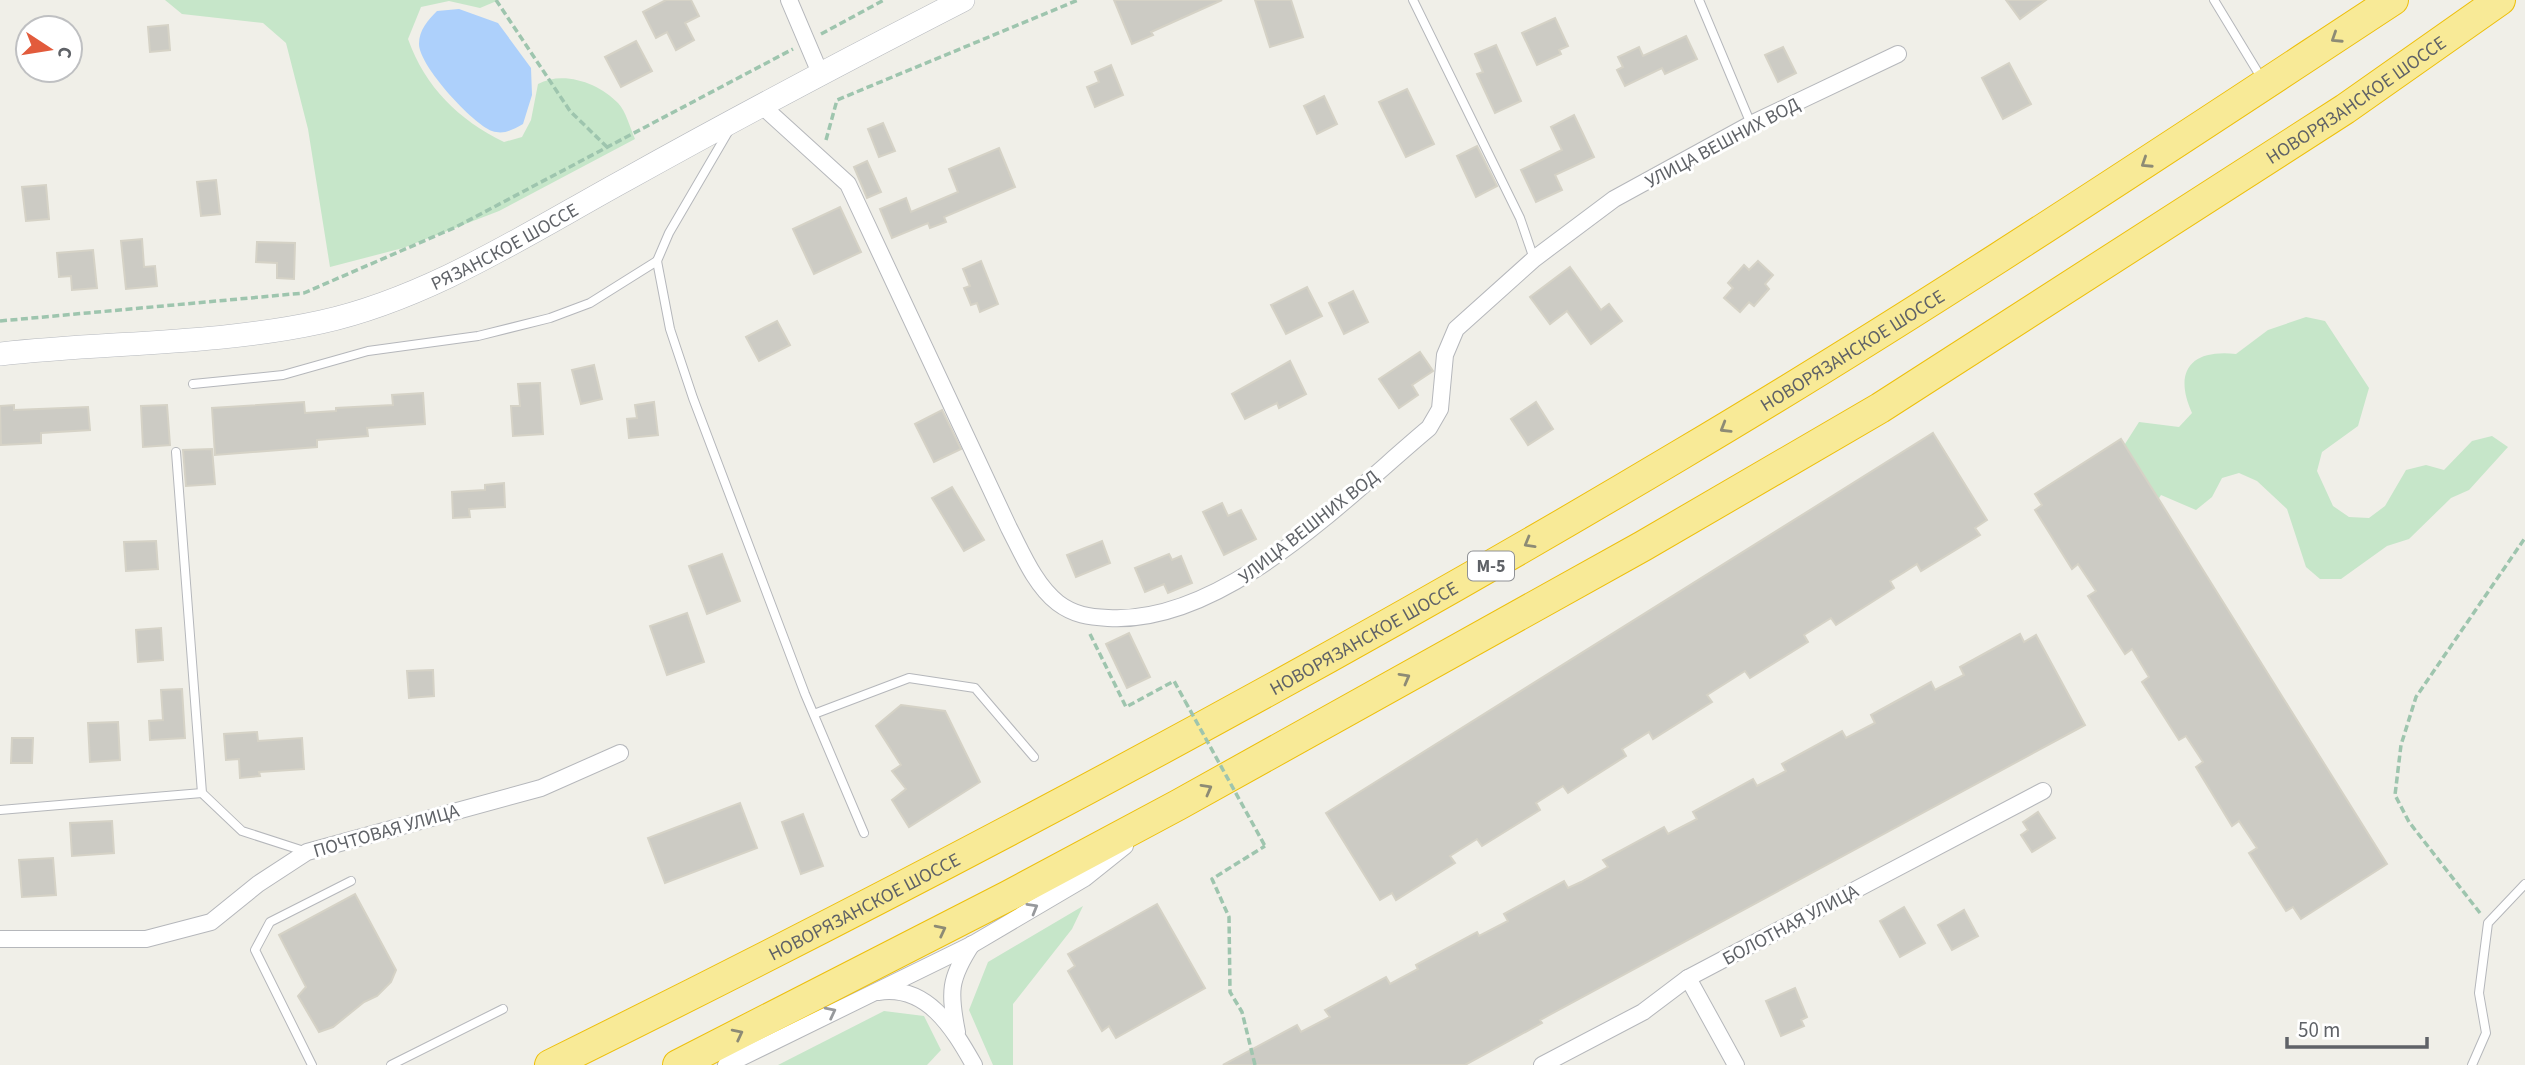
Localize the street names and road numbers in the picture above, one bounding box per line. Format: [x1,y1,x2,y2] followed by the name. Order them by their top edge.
[2261,30,2452,171] street label: НОВОРЯЗАНСКОЕ ШОССЕ
[1641,91,1805,195] street label: УЛИЦА ВЕШНИХ ВОД
[427,197,584,298] street label: РЯЗАНСКОЕ ШОССЕ
[1755,284,1950,419] street label: НОВОРЯЗАНСКОЕ ШОССЕ
[1233,464,1385,591] street label: УЛИЦА ВЕШНИХ ВОД
[1468,552,1514,580] road number: М-5
[1265,575,1464,703] street label: НОВОРЯЗАНСКОЕ ШОССЕ
[310,798,463,865] street label: ПОЧТОВАЯ УЛИЦА
[764,847,965,968] street label: НОВОРЯЗАНСКОЕ ШОССЕ
[1718,878,1864,973] street label: БОЛОТНАЯ УЛИЦА

